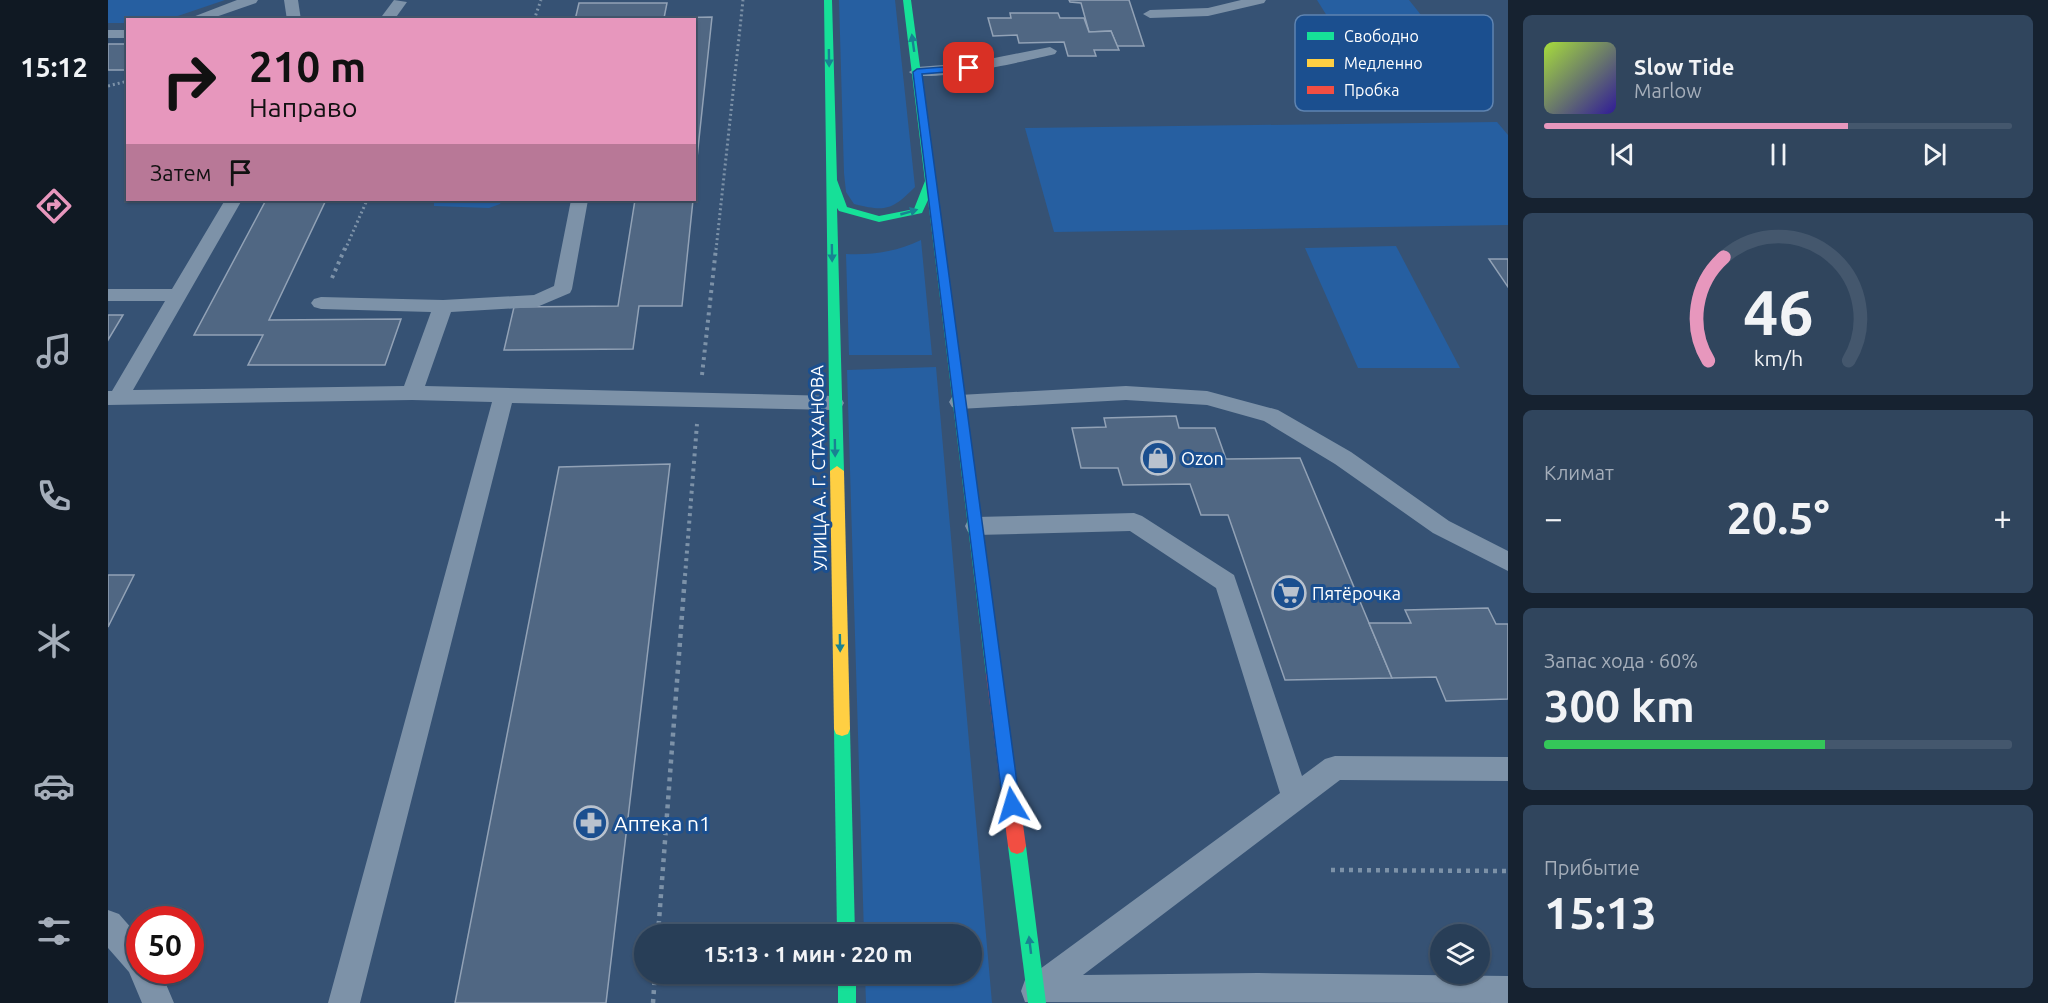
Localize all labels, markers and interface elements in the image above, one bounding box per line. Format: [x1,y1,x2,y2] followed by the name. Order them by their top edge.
[1295,15,1493,111] legend
[1344,27,1419,45] text: Свободно
[909,34,918,53] one-way arrow
[150,42,228,120] icon: right
[943,42,994,93] pin
[249,43,366,90] text: 210 m
[824,49,834,68] one-way arrow
[952,51,985,84] icon: arrive
[20,52,88,82] text: 15:12
[1344,54,1423,72] text: Медленно
[1634,54,1734,79] text: Slow Tide
[1634,79,1702,102] text: Marlow
[1344,81,1400,99] text: Пробка
[249,92,358,122] text: Направо
[1606,138,1639,171] icon: previous
[1762,138,1795,171] icon: pause
[1918,138,1951,171] icon: next
[224,156,257,189] icon: arrive
[150,160,212,185] text: Затем
[33,185,75,227] icon: directions
[900,207,918,216] one-way arrow
[827,244,837,263] one-way arrow
[1743,277,1813,347] text: 46
[33,330,75,372] icon: music
[1753,346,1803,370] text: km/h
[806,365,830,571] street label: УЛИЦА А. Г. СТАХАНОВА
[831,439,840,458] one-way arrow
[1140,440,1176,476] shop icon: Ozon
[1181,448,1224,468] place label: Ozon
[1544,461,1614,484] text: Климат
[33,475,75,517] icon: phone
[1726,492,1830,543] text: 20.5°
[1544,499,1563,536] text: −
[1993,499,2012,536] text: +
[1271,575,1307,611] supermarket icon: Пятёрочка
[1312,583,1401,603] place label: Пятёрочка
[33,620,75,662] icon: climate
[835,634,844,653] one-way arrow
[1544,649,1698,672] text: Запас хода · 60%
[1544,680,1695,731] text: 300 km
[33,765,75,807] icon: car
[980,773,1044,837] position arrow
[573,805,609,841] pharmacy icon: Аптека n1
[614,811,711,835] place label: Аптека n1
[1544,856,1640,879] text: Прибытие
[1544,887,1657,938] text: 15:13
[126,906,204,984] speed limit sign: 50
[33,910,75,952] icon: filters
[1430,924,1490,984] map controls
[1430,924,1490,984] button: layers
[1025,935,1034,954] one-way arrow
[704,941,912,966] text: 15:13 · 1 мин · 220 m

